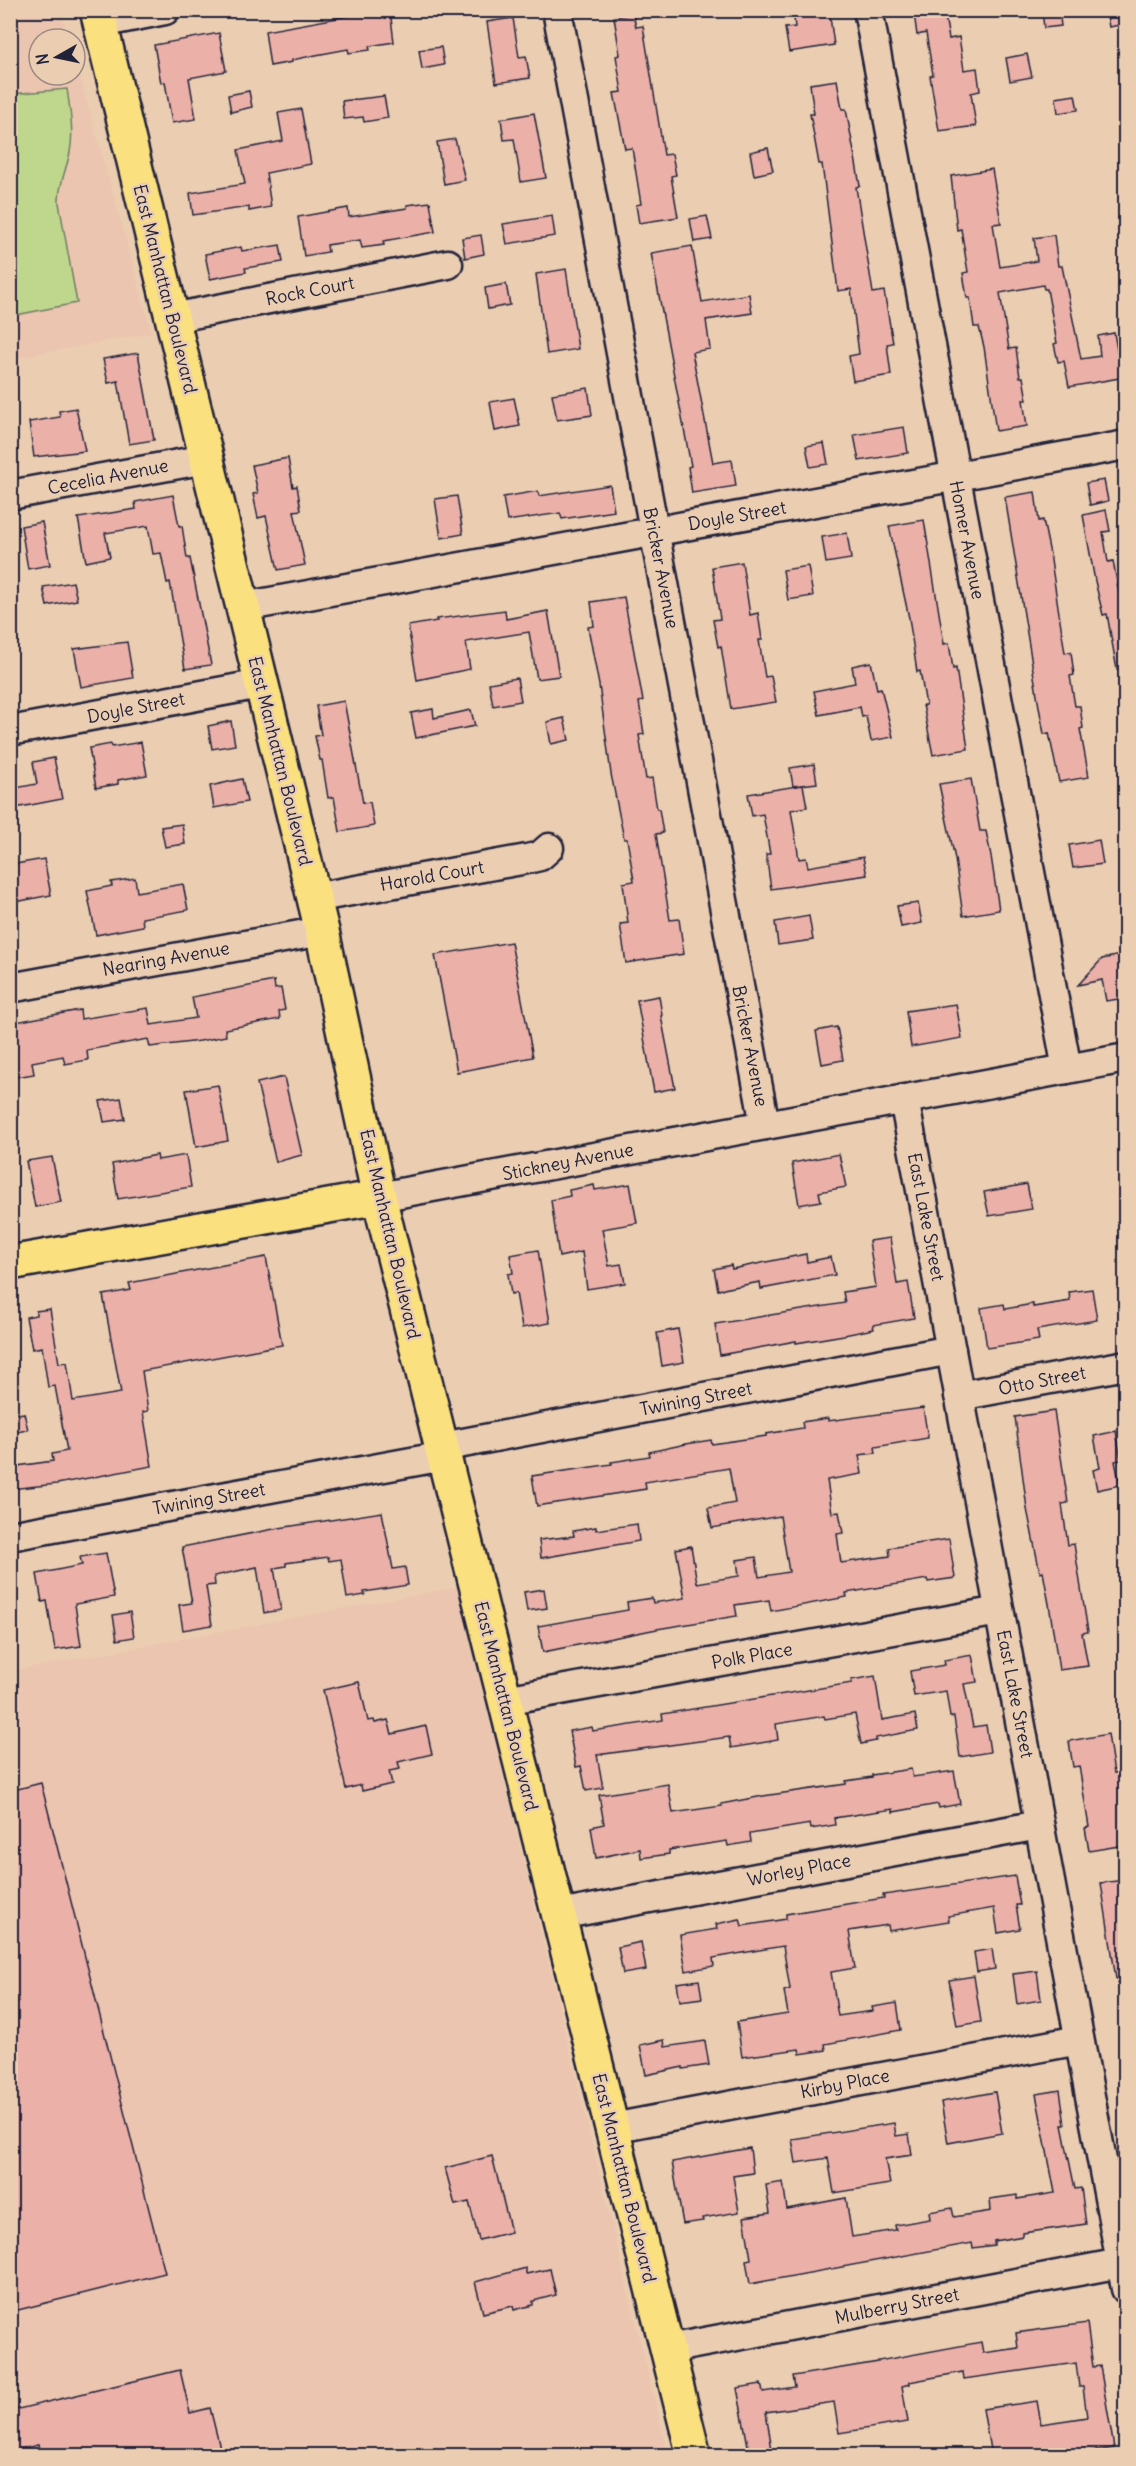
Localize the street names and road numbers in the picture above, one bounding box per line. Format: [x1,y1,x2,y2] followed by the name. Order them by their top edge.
[128,182,203,396] street label: East Manhattan Boulevard
[264,271,356,310] street label: Rock Court
[46,454,170,499] street label: Cecelia Avenue
[945,479,990,601] street label: Homer Avenue
[686,496,788,535] street label: Doyle Street
[638,505,685,630] street label: Bricker Avenue
[243,654,318,868] street label: East Manhattan Boulevard
[85,687,187,728] street label: Doyle Street
[378,855,486,896] street label: Harold Court
[101,936,231,981] street label: Nearing Avenue
[727,983,774,1108] street label: Bricker Avenue
[355,1127,426,1342] street label: East Manhattan Boulevard
[500,1138,635,1185] street label: Stickney Avenue
[903,1151,950,1283] street label: East Lake Street
[996,1361,1088,1400] street label: Otto Street
[638,1376,754,1421] street label: Twining Street
[151,1477,267,1520] street label: Twining Street
[469,1599,544,1813] street label: East Manhattan Boulevard
[992,1628,1039,1760] street label: East Lake Street
[710,1637,794,1674] street label: Polk Place
[745,1848,853,1891] street label: Worley Place
[798,2064,892,2103] street label: Kirby Place
[587,2071,662,2285] street label: East Manhattan Boulevard
[833,2282,961,2329] street label: Mulberry Street

